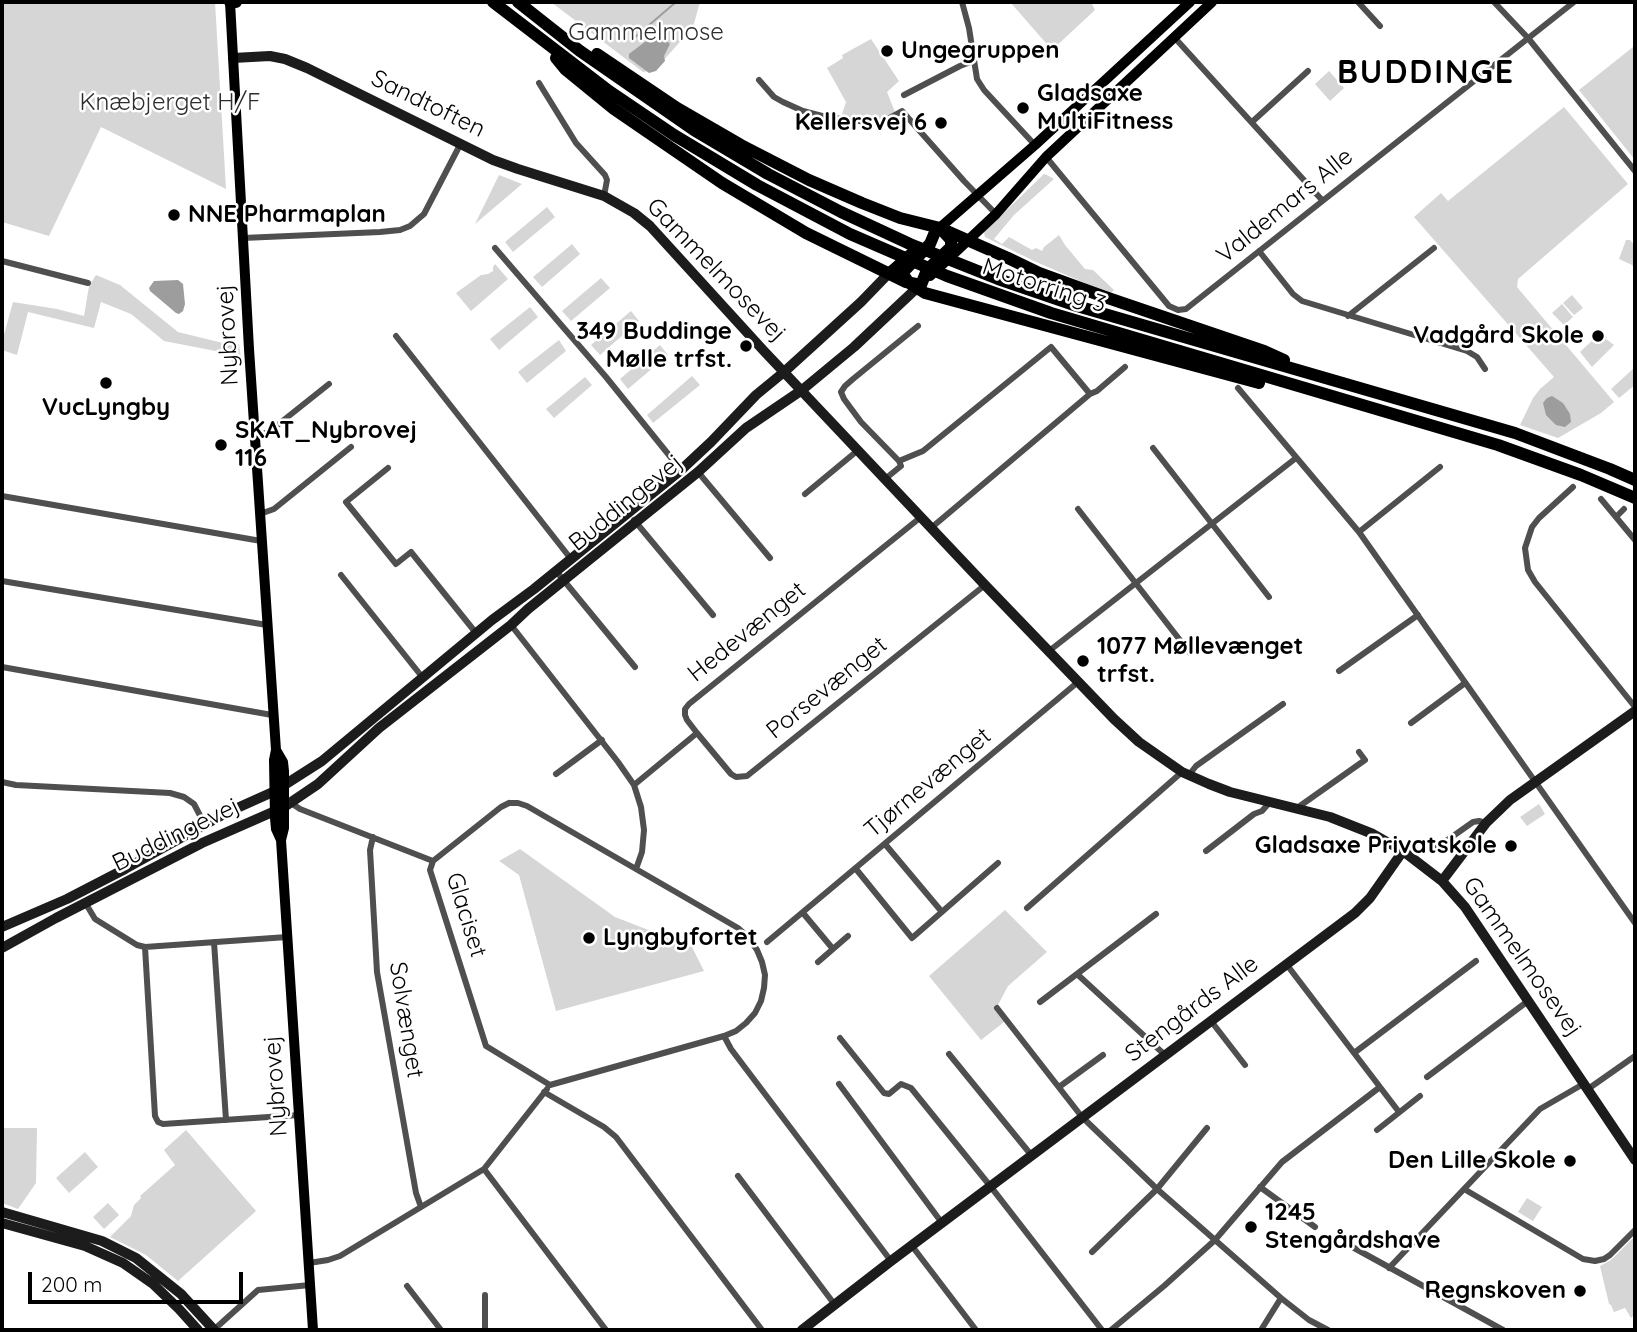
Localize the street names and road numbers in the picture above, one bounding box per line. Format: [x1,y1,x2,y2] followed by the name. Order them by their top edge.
[366,64,490,144] street label: Sandtoften
[1211,142,1359,270] street label: Valdemars Alle
[640,192,792,348] street label: Gammelmosevej
[978,252,1110,320] street label: Motorring 3
[211,284,245,386] street label: Nybrovej
[563,448,689,558] street label: Buddingevej
[682,576,812,688] street label: Hedevænget
[761,631,893,745] street label: Porsevænget
[859,722,997,844] street label: Tjørnevænget
[108,792,244,878] street label: Buddingevej
[439,869,493,961] street label: Glaciset
[1456,872,1588,1042] street label: Gammelmosevej
[1120,950,1264,1068] street label: Stengårds Alle
[383,960,429,1080] street label: Solvænget
[258,1034,294,1138] street label: Nybrovej

